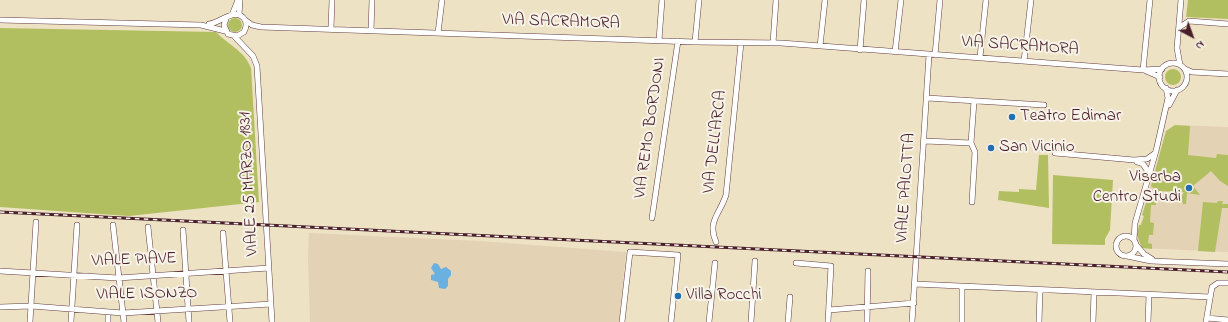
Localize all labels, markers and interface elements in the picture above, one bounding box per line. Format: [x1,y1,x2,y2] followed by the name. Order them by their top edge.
[502,11,620,35] street label: VIA SACRAMORA
[1172,16,1212,56] north arrow
[961,33,1079,61] street label: VIA SACRAMORA
[1192,37,1208,54] text: N
[631,56,671,200] street label: VIA REMO BORDONI
[700,89,732,195] street label: VIA DELL'ARCA
[1020,107,1121,127] place label: Teatro Edimar
[236,111,264,257] street label: VIALE 25 MARZO 1831
[1007,112,1017,122] marker: Teatro Edimar
[893,132,921,244] street label: VIALE PALOTTA
[999,138,1075,158] place label: San Vicinio
[986,143,996,153] marker: San Vicinio
[1093,168,1181,208] place label: Viserba Centro Studi
[1184,183,1194,193] marker: Viserba Centro Studi
[91,249,177,273] street label: VIALE PIAVE
[96,284,198,306] street label: VIALE ISONZO
[686,286,762,306] place label: Villa Rocchi
[673,291,683,301] marker: Villa Rocchi

